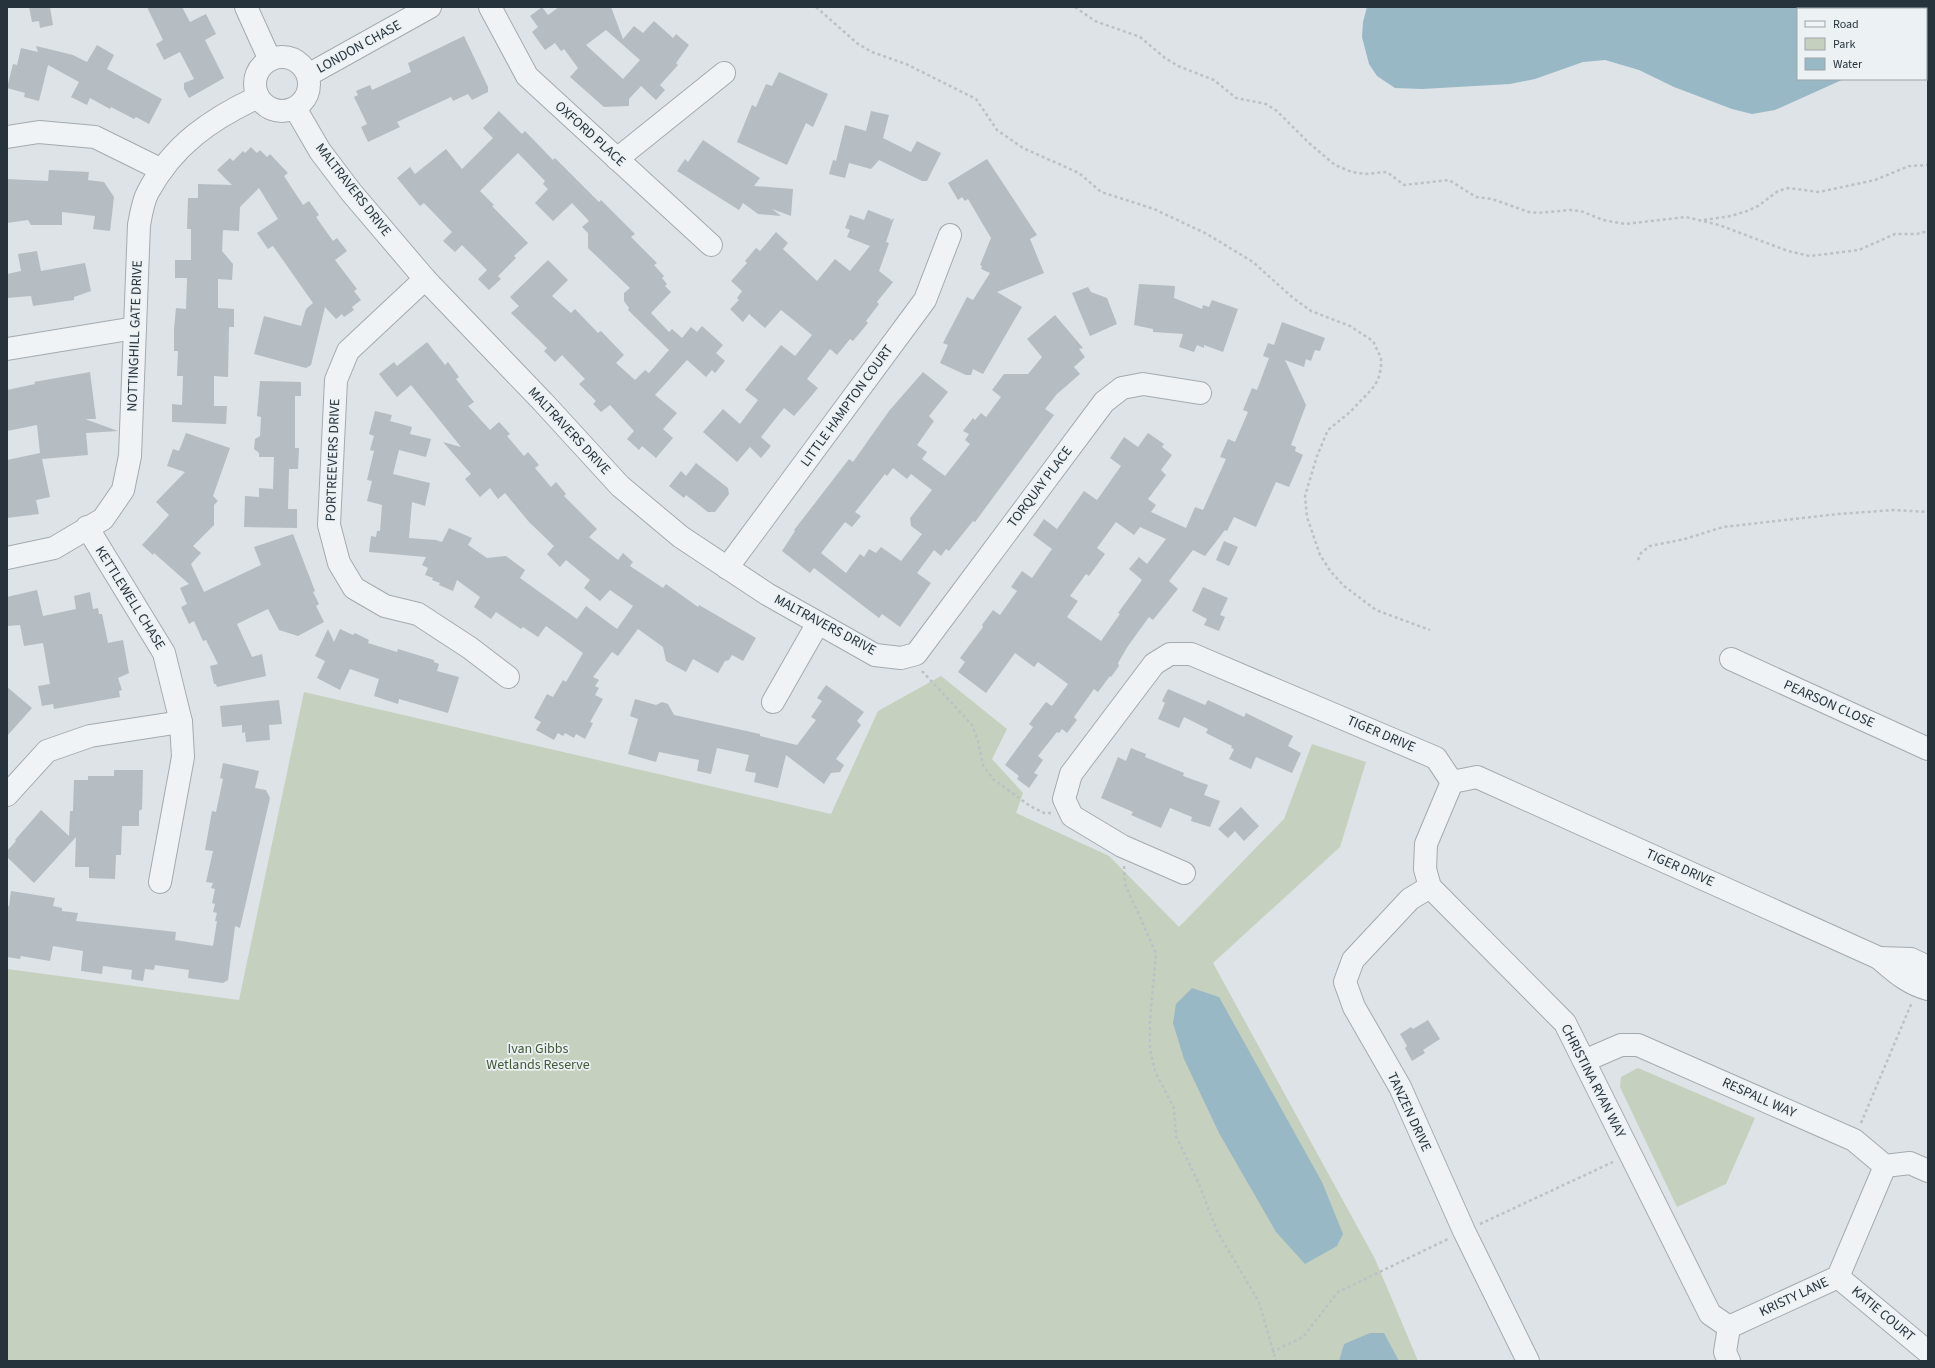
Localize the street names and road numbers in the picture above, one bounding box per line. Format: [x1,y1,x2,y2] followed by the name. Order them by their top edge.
[313,15,405,79] street label: LONDON CHASE
[550,97,630,171] street label: OXFORD PLACE
[310,139,396,241] street label: MALTRAVERS DRIVE
[122,260,148,412] street label: NOTTINGHILL GATE DRIVE
[796,340,898,471] street label: LITTLE HAMPTON COURT
[523,383,615,479] street label: MALTRAVERS DRIVE
[321,398,345,522] street label: PORTREEVERS DRIVE
[1003,442,1077,532] street label: TORQUAY PLACE
[90,542,170,654] street label: KETTLEWELL CHASE
[770,590,880,660] street label: MALTRAVERS DRIVE
[1780,675,1878,733] street label: PEARSON CLOSE
[1344,711,1418,757] street label: TIGER DRIVE
[1643,844,1717,892] street label: TIGER DRIVE
[1556,1021,1631,1142] street label: CHRISTINA RYAN WAY
[1382,1069,1436,1155] street label: TANZEN DRIVE
[1719,1073,1800,1123] street label: RESPALL WAY
[1756,1272,1832,1322] street label: KRISTY LANE
[1847,1281,1919,1347] street label: KATIE COURT

